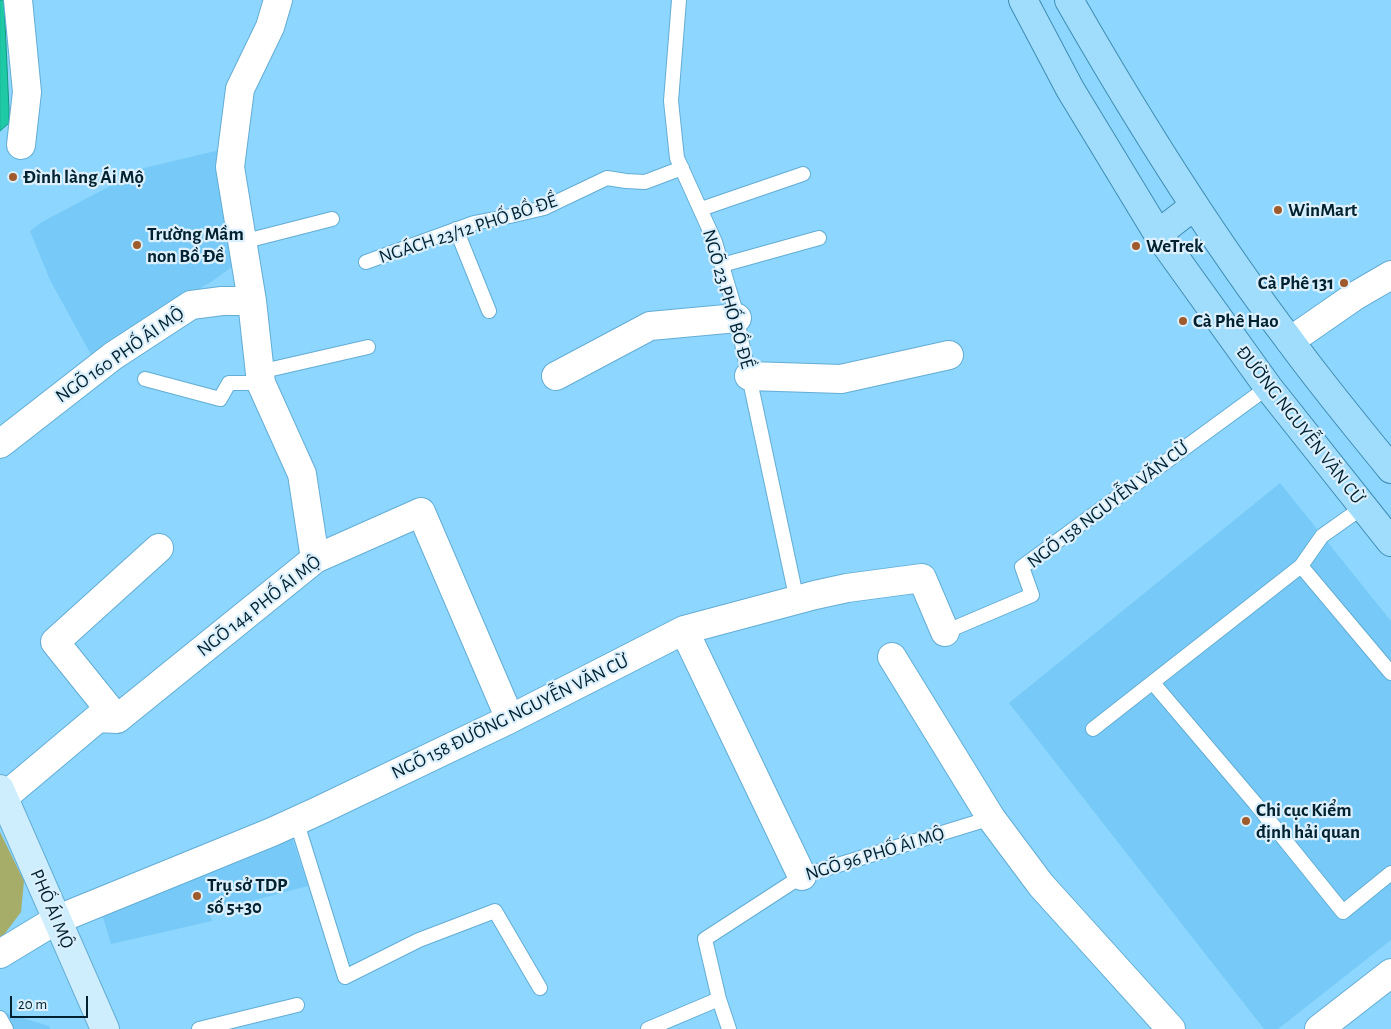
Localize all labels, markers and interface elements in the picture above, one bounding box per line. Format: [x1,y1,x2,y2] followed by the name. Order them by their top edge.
[23,166,144,188] place label: Đình làng Ái Mộ
[7,171,19,183] marker: Đình làng Ái Mộ
[376,189,560,269] street label: NGÁCH 23/12 PHỐ BỒ ĐỀ
[1288,199,1357,221] place label: WinMart
[1272,204,1284,216] marker: WinMart
[147,223,244,267] place label: Trường Mầm non Bồ Đề
[697,227,759,371] street label: NGÕ 23 PHỐ BỒ ĐỀ
[1146,235,1203,257] place label: WeTrek
[131,239,143,251] marker: Trường Mầm non Bồ Đề
[1130,240,1142,252] marker: WeTrek
[1258,272,1334,294] place label: Cà Phê 131
[1338,277,1350,289] marker: Cà Phê 131
[51,302,189,408] street label: NGÕ 160 PHỐ ÁI MỘ
[1193,310,1279,332] place label: Cà Phê Hao
[1177,315,1189,327] marker: Cà Phê Hao
[1231,341,1369,509] street label: ĐƯỜNG NGUYỄN VĂN CỪ
[1023,437,1193,573] street label: NGÕ 158 NGUYỄN VĂN CỪ
[192,550,326,662] street label: NGÕ 144 PHỐ ÁI MỘ
[388,650,632,784] street label: NGÕ 158 ĐƯỜNG NGUYỄN VĂN CỪ
[1256,799,1360,843] place label: Chi cục Kiểm định hải quan
[1240,815,1252,827] marker: Chi cục Kiểm định hải quan
[803,822,947,886] street label: NGÕ 96 PHỐ ÁI MỘ
[25,866,79,952] street label: PHỐ ÁI MỘ
[207,874,288,918] place label: Trụ sở TDP số 5+30
[191,890,203,902] marker: Trụ sở TDP số 5+30
[12,986,90,1018] scale bar
[18,997,47,1012] text: 20 m

